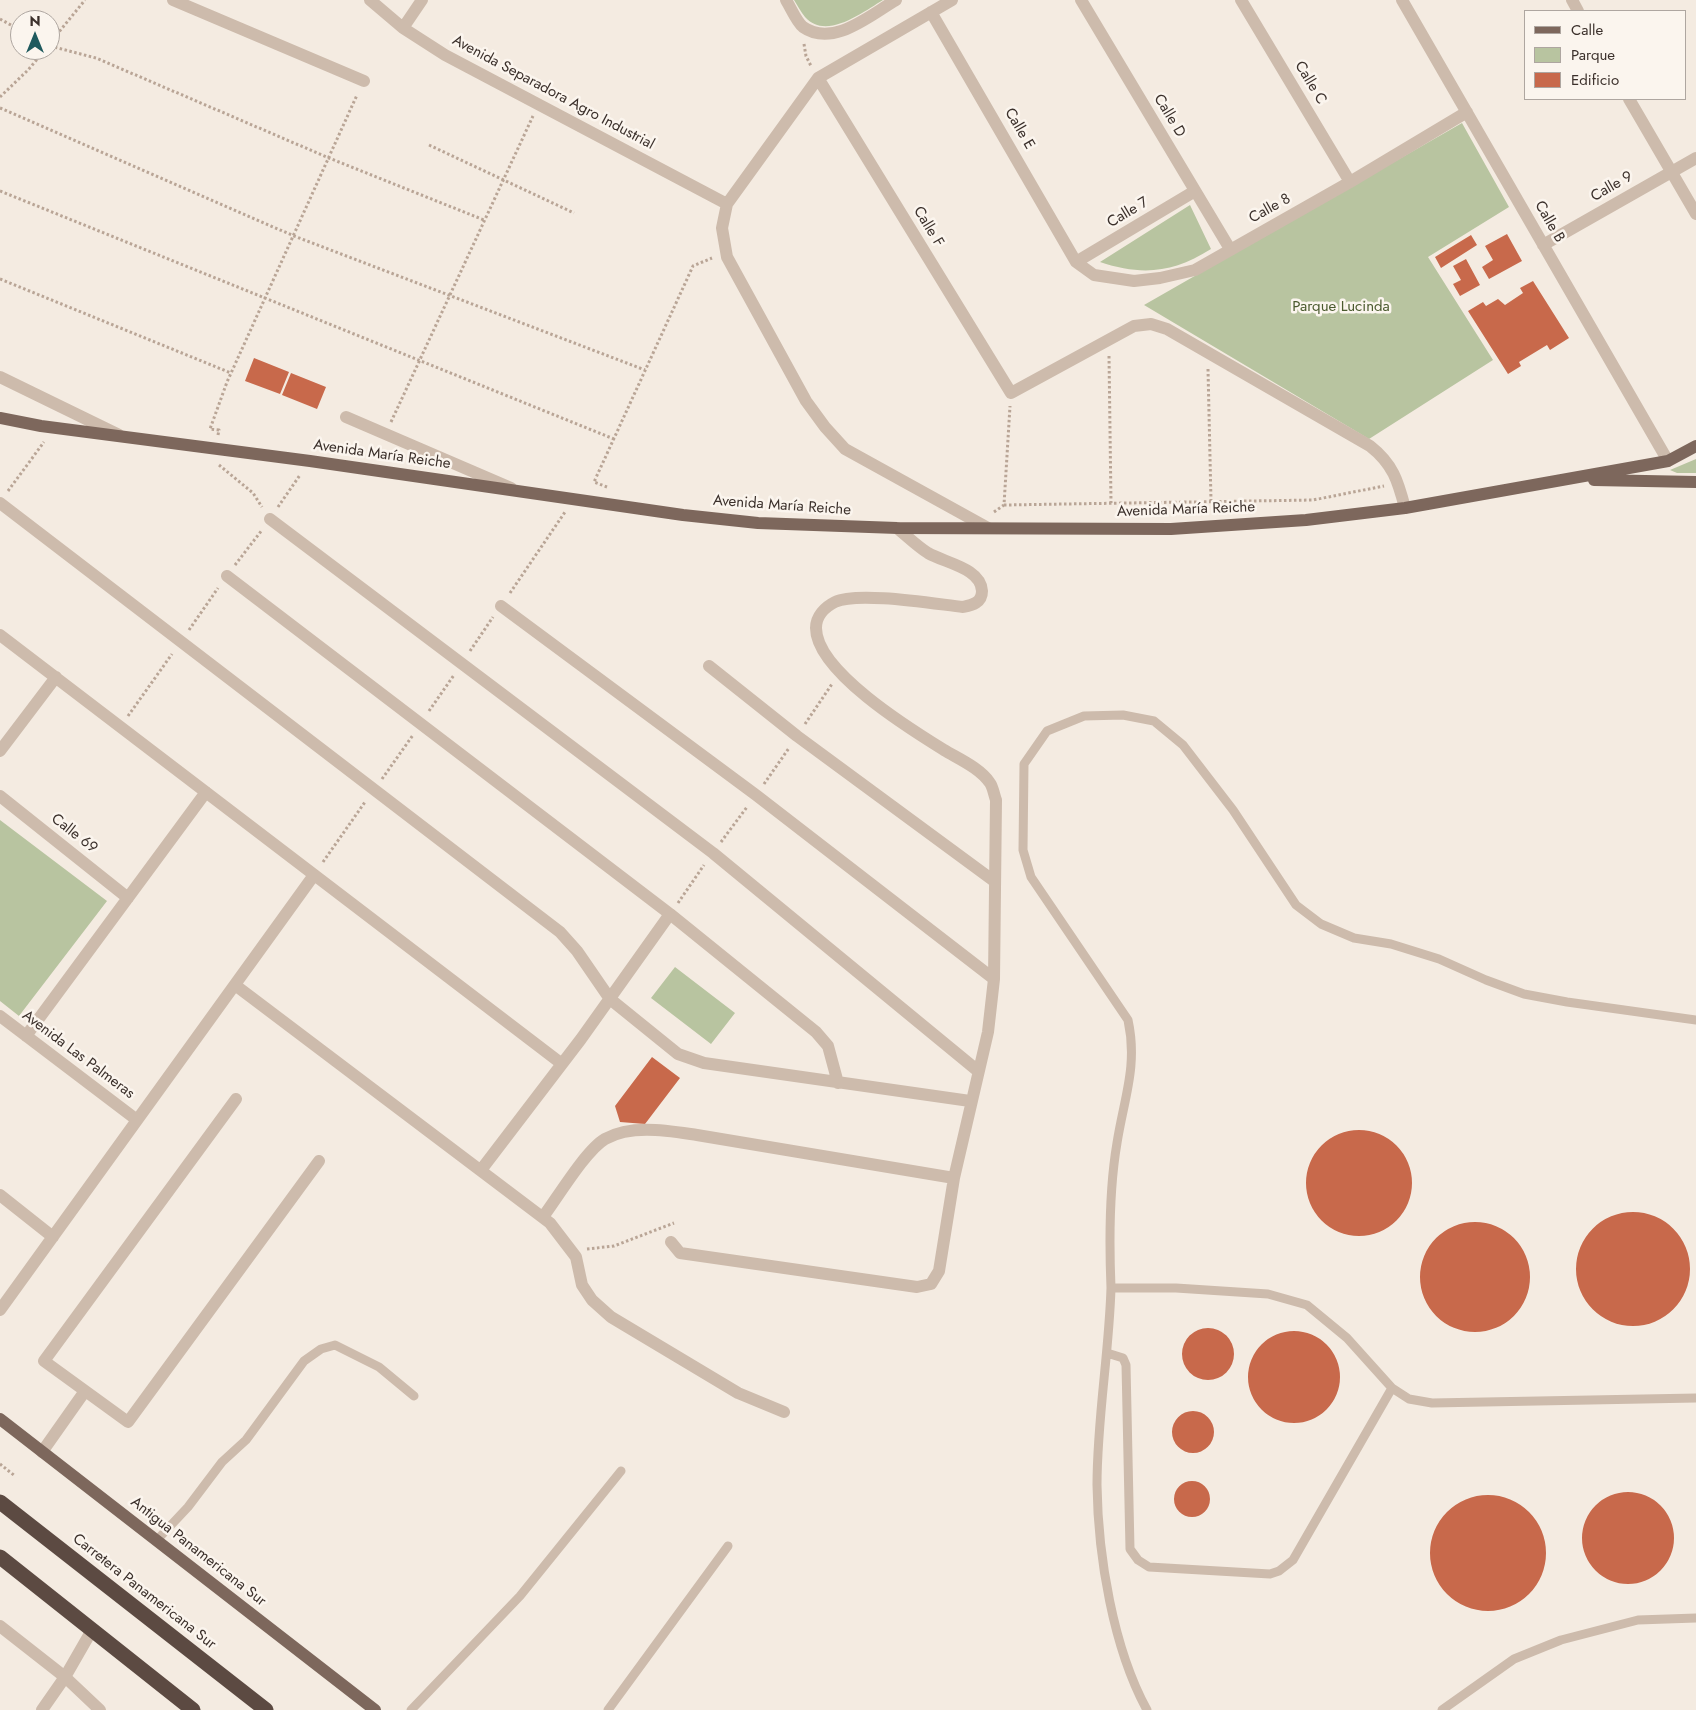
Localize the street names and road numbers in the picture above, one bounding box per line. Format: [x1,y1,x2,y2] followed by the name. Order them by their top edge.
[449,32,657,154] street label: Avenida Separadora Agro Industrial
[1290,58,1330,108] street label: Calle C
[1149,91,1189,141] street label: Calle D
[1000,105,1038,153] street label: Calle E
[1588,168,1636,206] street label: Calle 9
[1246,190,1294,228] street label: Calle 8
[1104,194,1152,232] street label: Calle 7
[1530,198,1568,246] street label: Calle B
[909,203,947,251] street label: Calle F
[312,436,452,474] street label: Avenida María Reiche
[712,492,852,520] street label: Avenida María Reiche
[1117,499,1255,521] street label: Avenida María Reiche
[47,810,101,858] street label: Calle 69
[18,1007,138,1103] street label: Avenida Las Palmeras
[127,1493,269,1611] street label: Antigua Panamericana Sur
[69,1530,219,1654] street label: Carretera Panamericana Sur

